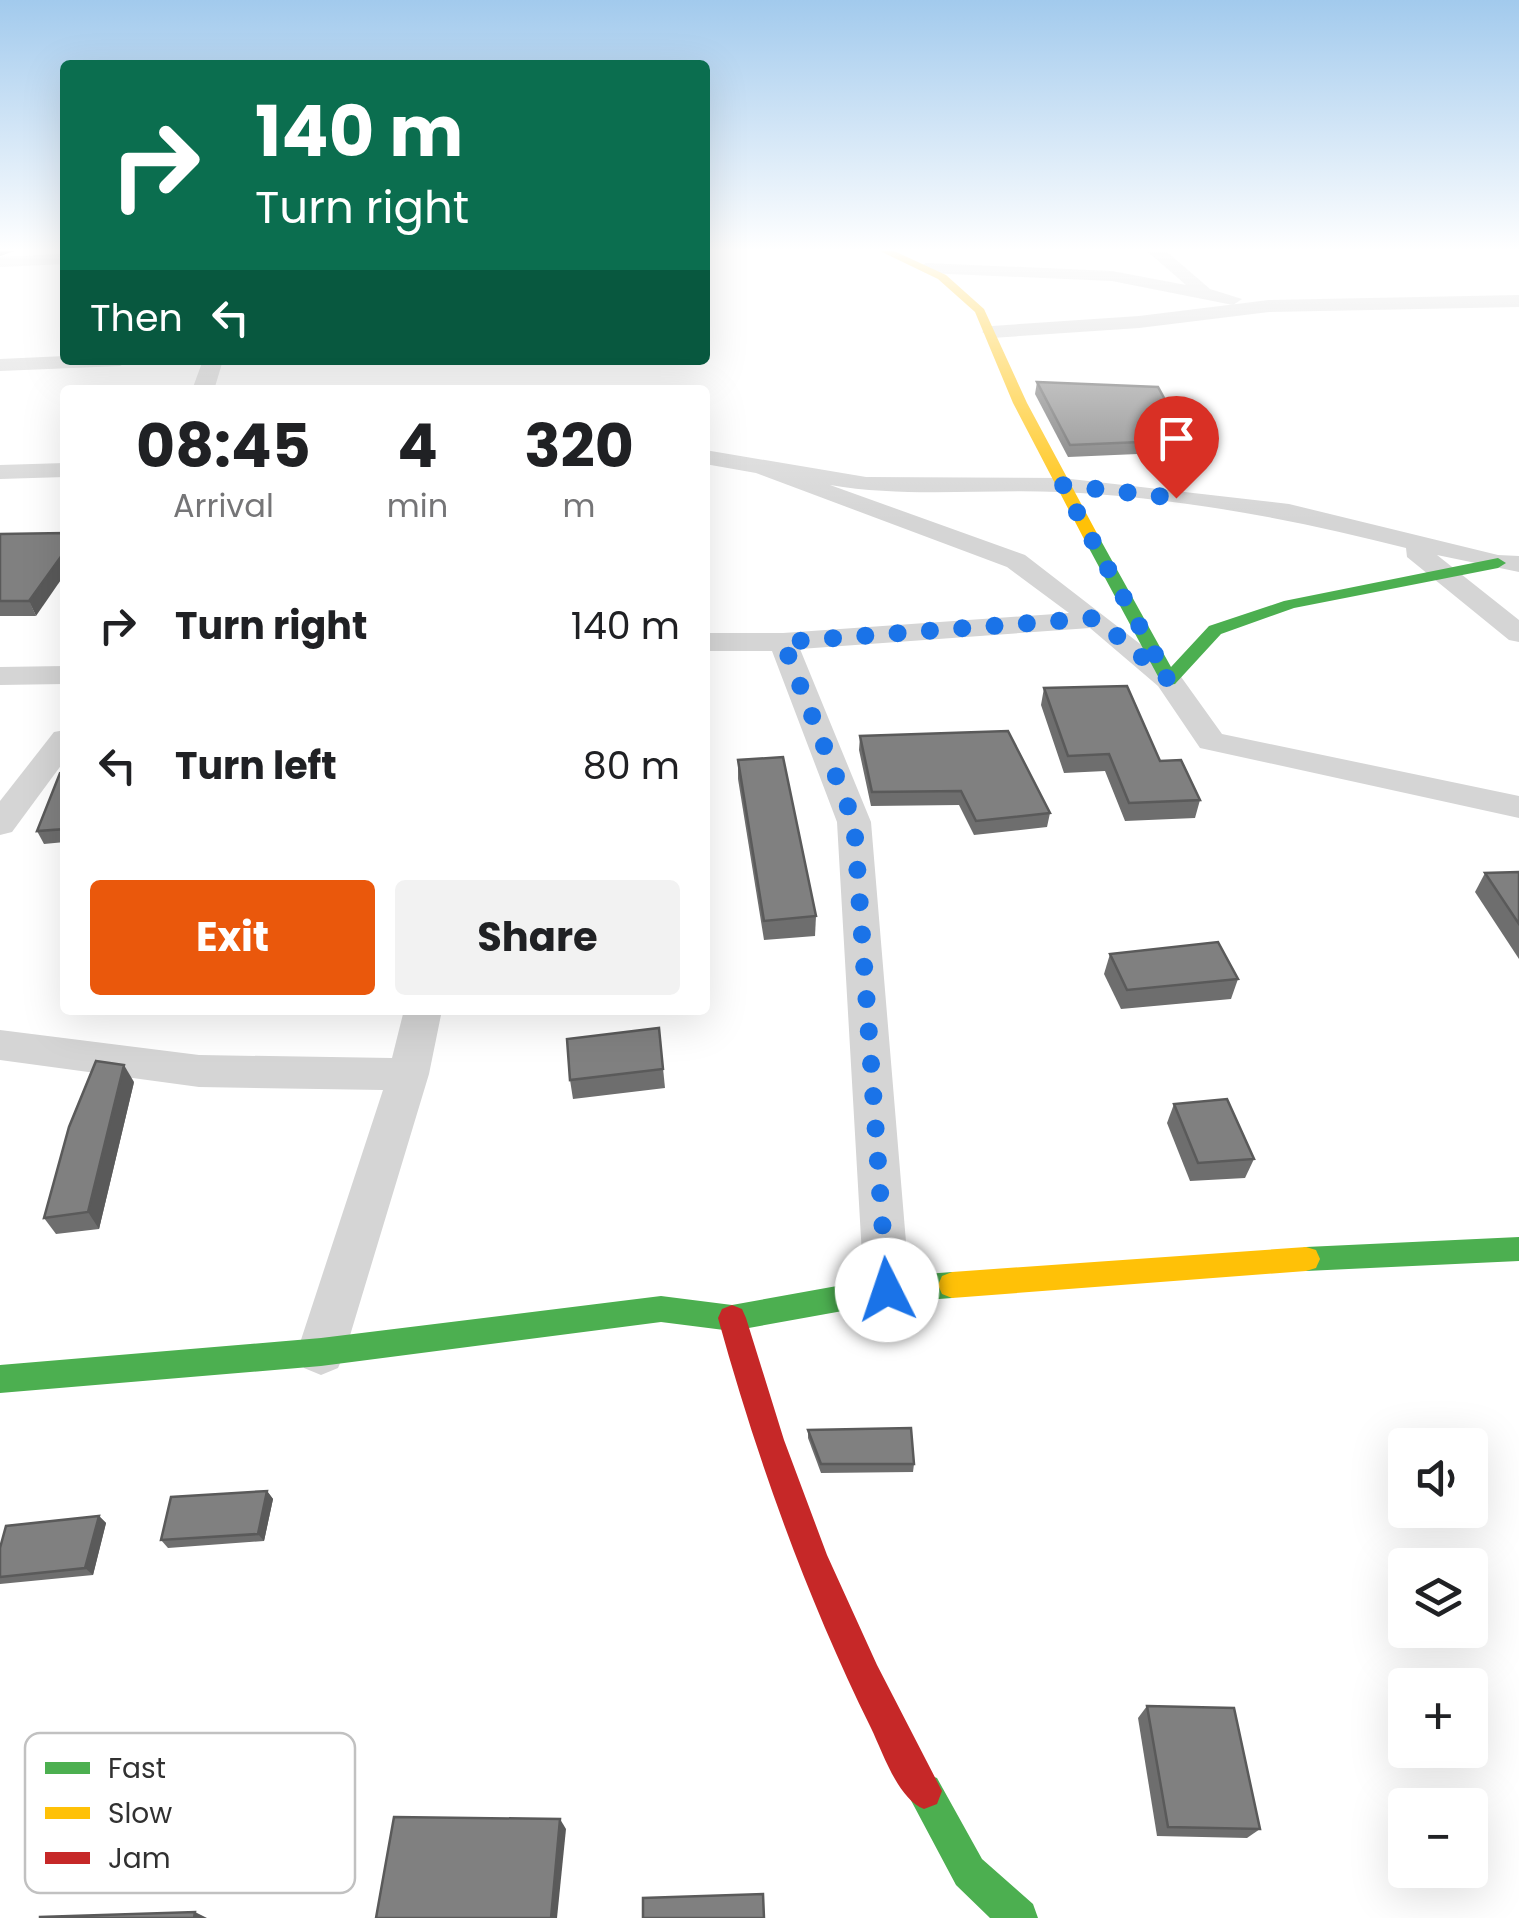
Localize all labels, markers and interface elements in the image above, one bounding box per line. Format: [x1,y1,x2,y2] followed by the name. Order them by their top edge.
[255,82,463,181] text: 140 m
[90,100,220,230] icon: right
[255,176,469,239] text: Turn right
[203,290,258,345] icon: left
[90,291,183,344] text: Then
[1134,396,1219,499] pin
[136,404,311,488] text: 08:45
[397,404,438,488] text: 4
[524,404,634,488] text: 320
[1149,411,1204,466] icon: arrive
[173,483,274,528] text: Arrival
[387,483,448,528] text: min
[563,483,596,528] text: m
[90,598,145,653] icon: right
[175,599,367,652] text: Turn right
[571,599,680,652] text: 140 m
[90,738,145,793] icon: left
[175,739,337,792] text: Turn left
[583,739,680,792] text: 80 m
[90,880,375,995] button: Exit
[395,880,680,995] button: Share
[835,1238,939,1342] position arrow
[1388,1428,1488,1888] map controls
[1388,1428,1488,1528] button: sound
[1388,1548,1488,1648] button: layers
[1388,1668,1488,1768] button: +
[25,1733,355,1893] legend
[108,1749,166,1788] text: Fast
[1388,1788,1488,1888] button: −
[108,1794,172,1833] text: Slow
[108,1839,171,1878] text: Jam

